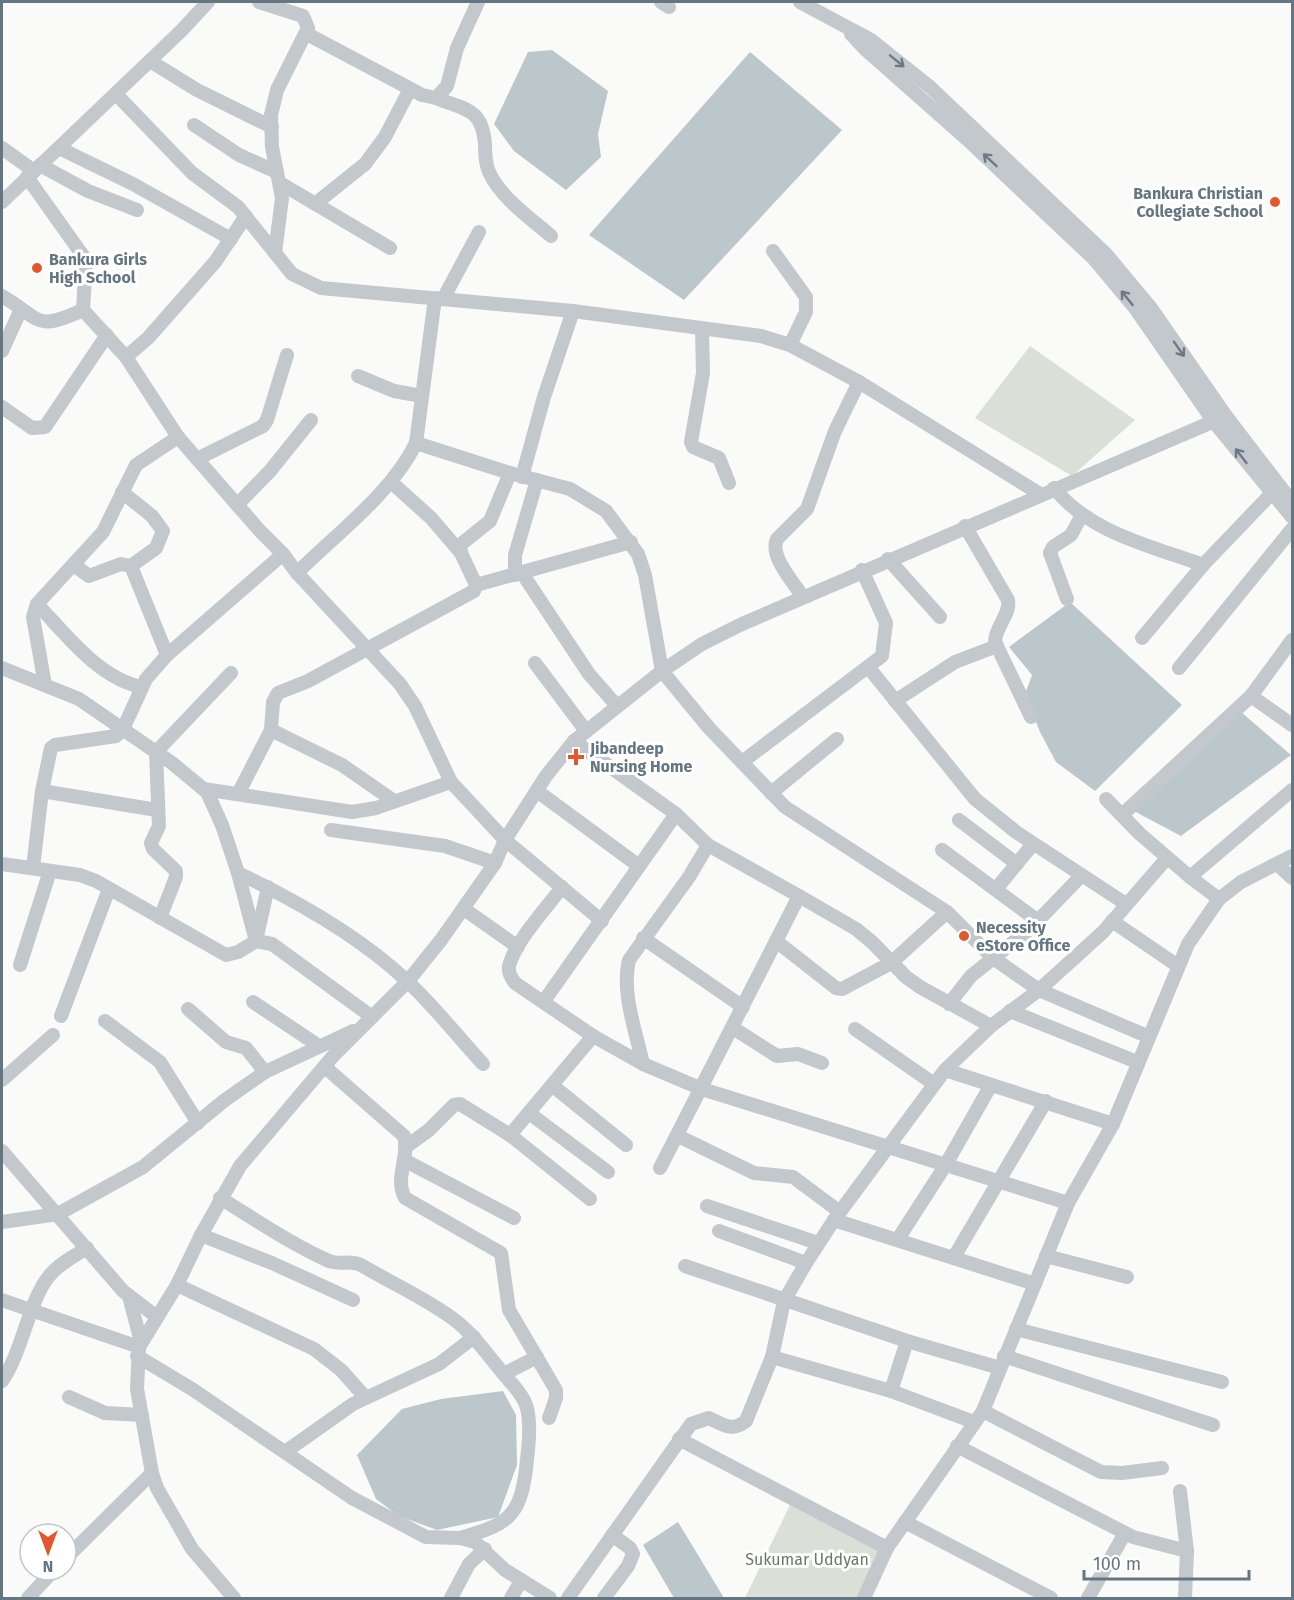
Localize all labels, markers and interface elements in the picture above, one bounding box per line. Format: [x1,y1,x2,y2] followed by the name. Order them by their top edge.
[889,55,905,68] one-way arrow
[982,153,997,167] one-way arrow
[1133,184,1263,221] place label: Bankura Christian Collegiate School
[1268,195,1282,209] marker: Bankura Christian Collegiate School
[49,250,147,287] place label: Bankura Girls High School
[30,261,44,275] marker: Bankura Girls High School
[1121,290,1134,306] one-way arrow
[1173,340,1185,357] one-way arrow
[1235,448,1248,464] one-way arrow
[589,739,693,776] place label: Jibandeep Nursing Home
[567,748,585,766] marker: Jibandeep Nursing Home
[976,918,1070,955] place label: Necessity eStore Office
[957,929,971,943] marker: Necessity eStore Office
[18,1522,78,1582] north arrow
[1084,1543,1249,1581] scale bar
[745,1550,869,1569] park label: Sukumar Uddyan
[1093,1553,1141,1575] text: 100 m
[43,1557,53,1576] text: N

